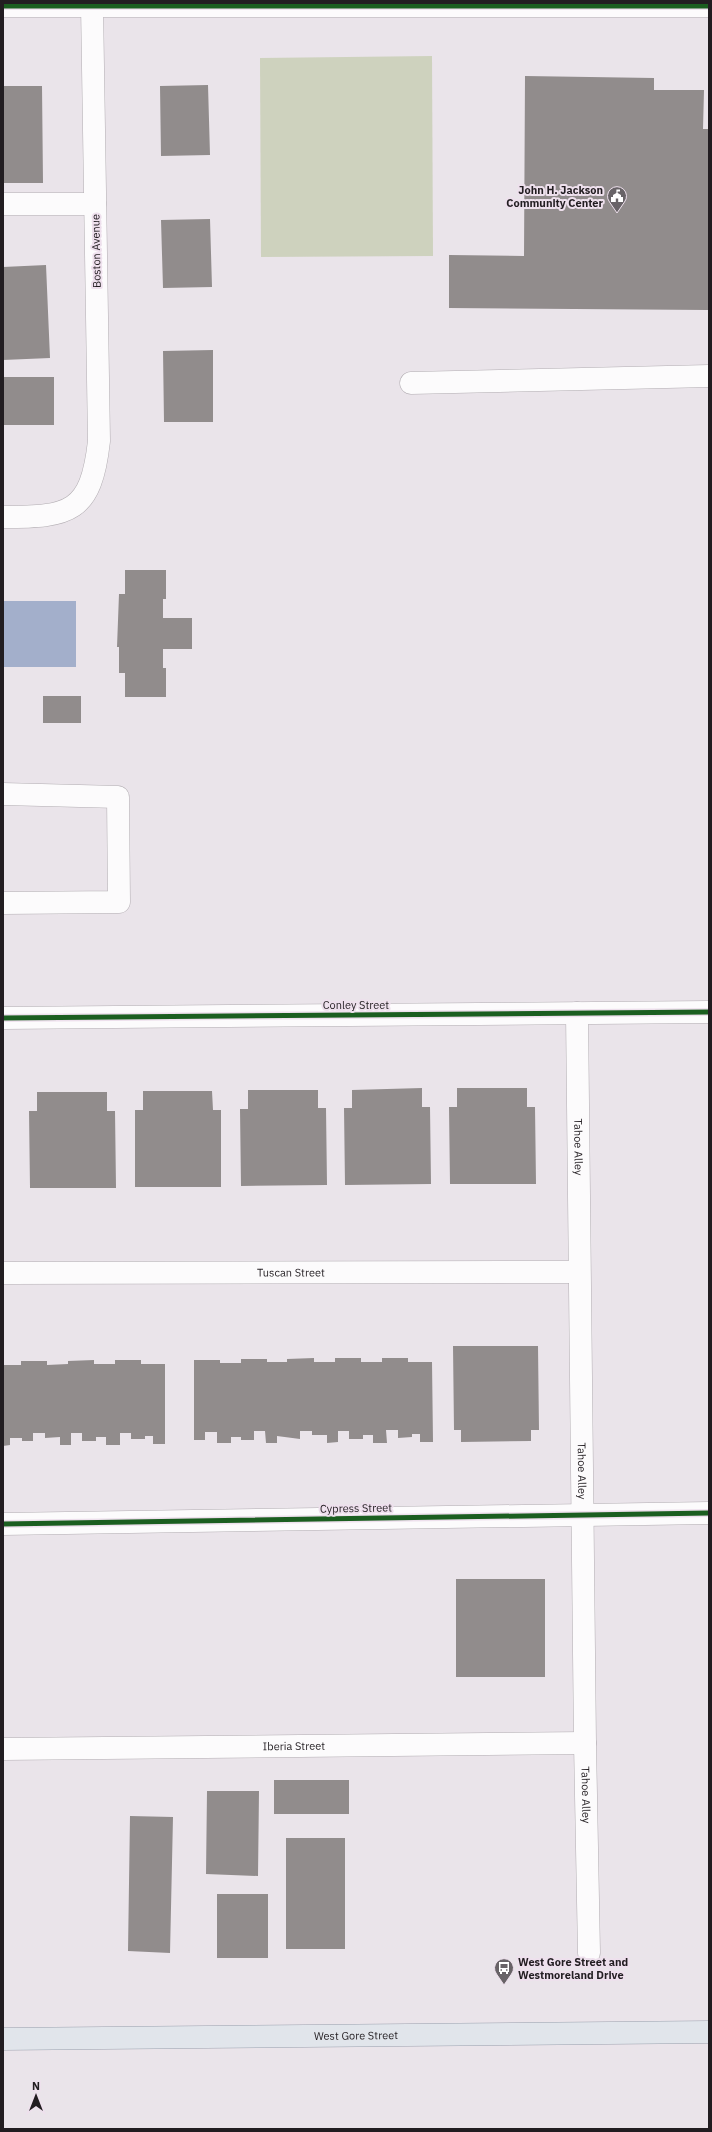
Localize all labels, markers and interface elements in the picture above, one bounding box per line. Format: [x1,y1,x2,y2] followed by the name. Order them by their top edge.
[506,183,604,210] place label: John H. Jackson Community Center
[606,185,628,213] public building icon: John H. Jackson Community Center
[88,214,104,288] street label: Boston Avenue
[323,998,389,1012] street label: Conley Street
[571,1118,586,1176] street label: Tahoe Alley
[257,1265,325,1280] street label: Tuscan Street
[575,1442,589,1500] street label: Tahoe Alley
[320,1500,392,1516] street label: Cypress Street
[263,1739,325,1753] street label: Iberia Street
[578,1766,594,1824] street label: Tahoe Alley
[518,1955,628,1982] place label: West Gore Street and Westmoreland Drive
[493,1957,515,1985] bus stop icon: West Gore Street and Westmoreland Drive
[314,2028,398,2043] street label: West Gore Street
[16,2076,56,2116] north arrow
[32,2079,40,2093] text: N

